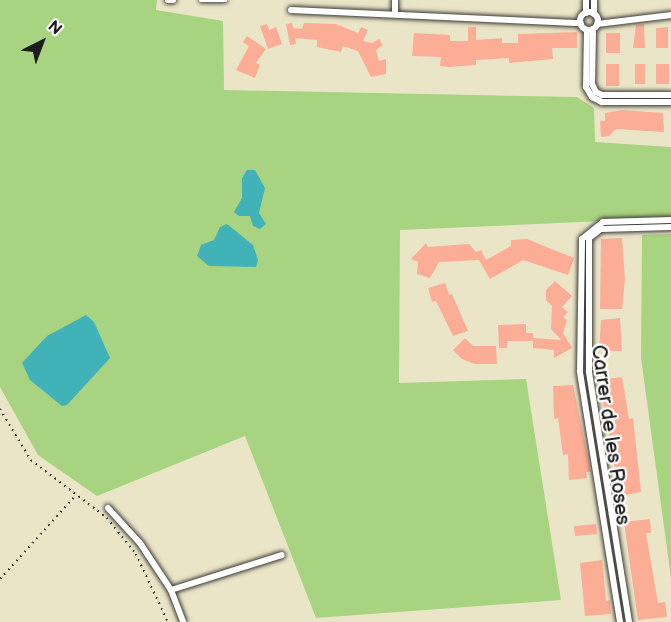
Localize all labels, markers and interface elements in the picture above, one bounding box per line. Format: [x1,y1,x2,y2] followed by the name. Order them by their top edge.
[12,12,72,72] north arrow
[44,17,65,39] text: N
[585,343,635,527] street label: Carrer de les Roses

